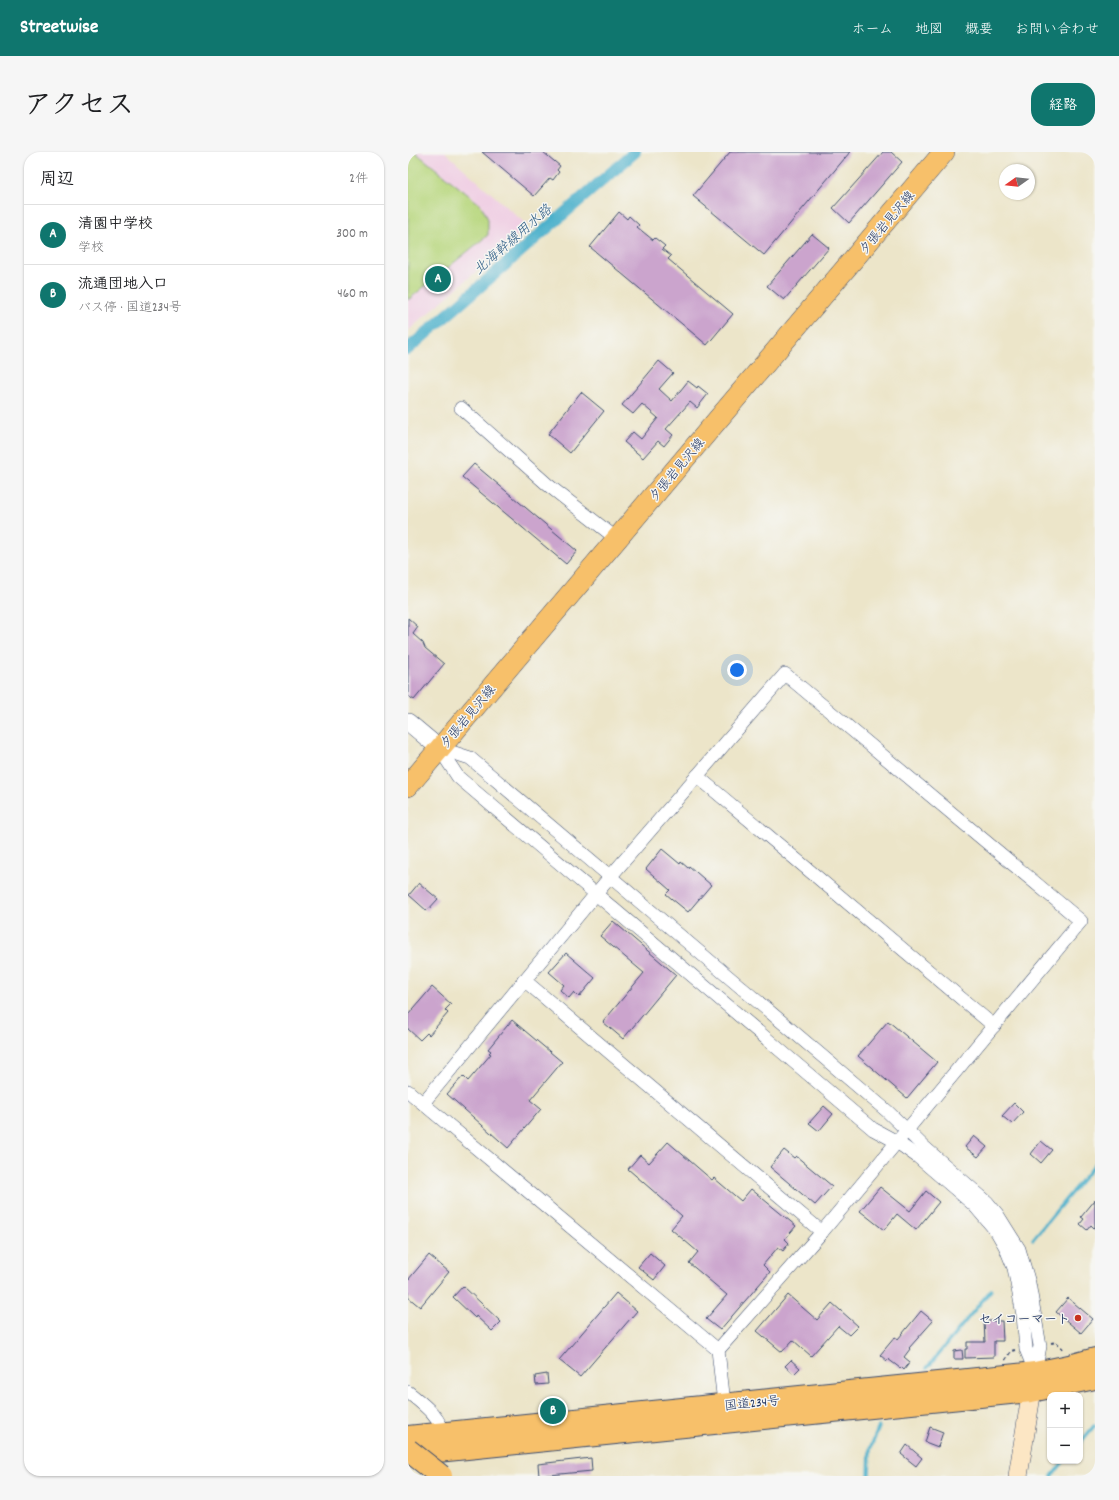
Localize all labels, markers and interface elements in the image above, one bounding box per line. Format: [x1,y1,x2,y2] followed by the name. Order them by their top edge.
[20,15,98,42] text: Streetwise
[852,20,893,40] text: ホーム
[915,20,943,40] text: 地図
[965,20,993,40] text: 概要
[1015,20,1099,40] text: お問い合わせ
[1031,83,1095,126] button: 経路
[24,88,134,128] text: アクセス
[999,164,1035,200] north arrow
[40,169,74,193] text: 周辺
[349,170,368,189] text: 2件
[856,187,921,260] street label: 夕張岩見沢線
[470,200,558,280] water label: 北海幹線用水路
[78,214,153,236] text: 清園中学校
[49,225,57,244] text: A
[336,225,368,244] text: 300 m
[78,239,104,258] text: 学校
[425,264,451,294] pin: A
[78,274,168,296] text: 流通団地入口
[50,285,56,304] text: B
[337,285,368,304] text: 460 m
[78,299,182,318] text: バス停 · 国道234号
[646,434,711,507] street label: 夕張岩見沢線
[727,660,747,680] your location
[437,681,502,754] street label: 夕張岩見沢線
[978,1311,1070,1330] place label: セイコーマート
[1073,1313,1083,1323] marker: セイコーマート
[723,1392,781,1417] street label: 国道234号
[1047,1392,1083,1464] map controls
[1047,1392,1083,1428] button: +
[540,1396,566,1426] pin: B
[1047,1428,1083,1464] button: −

